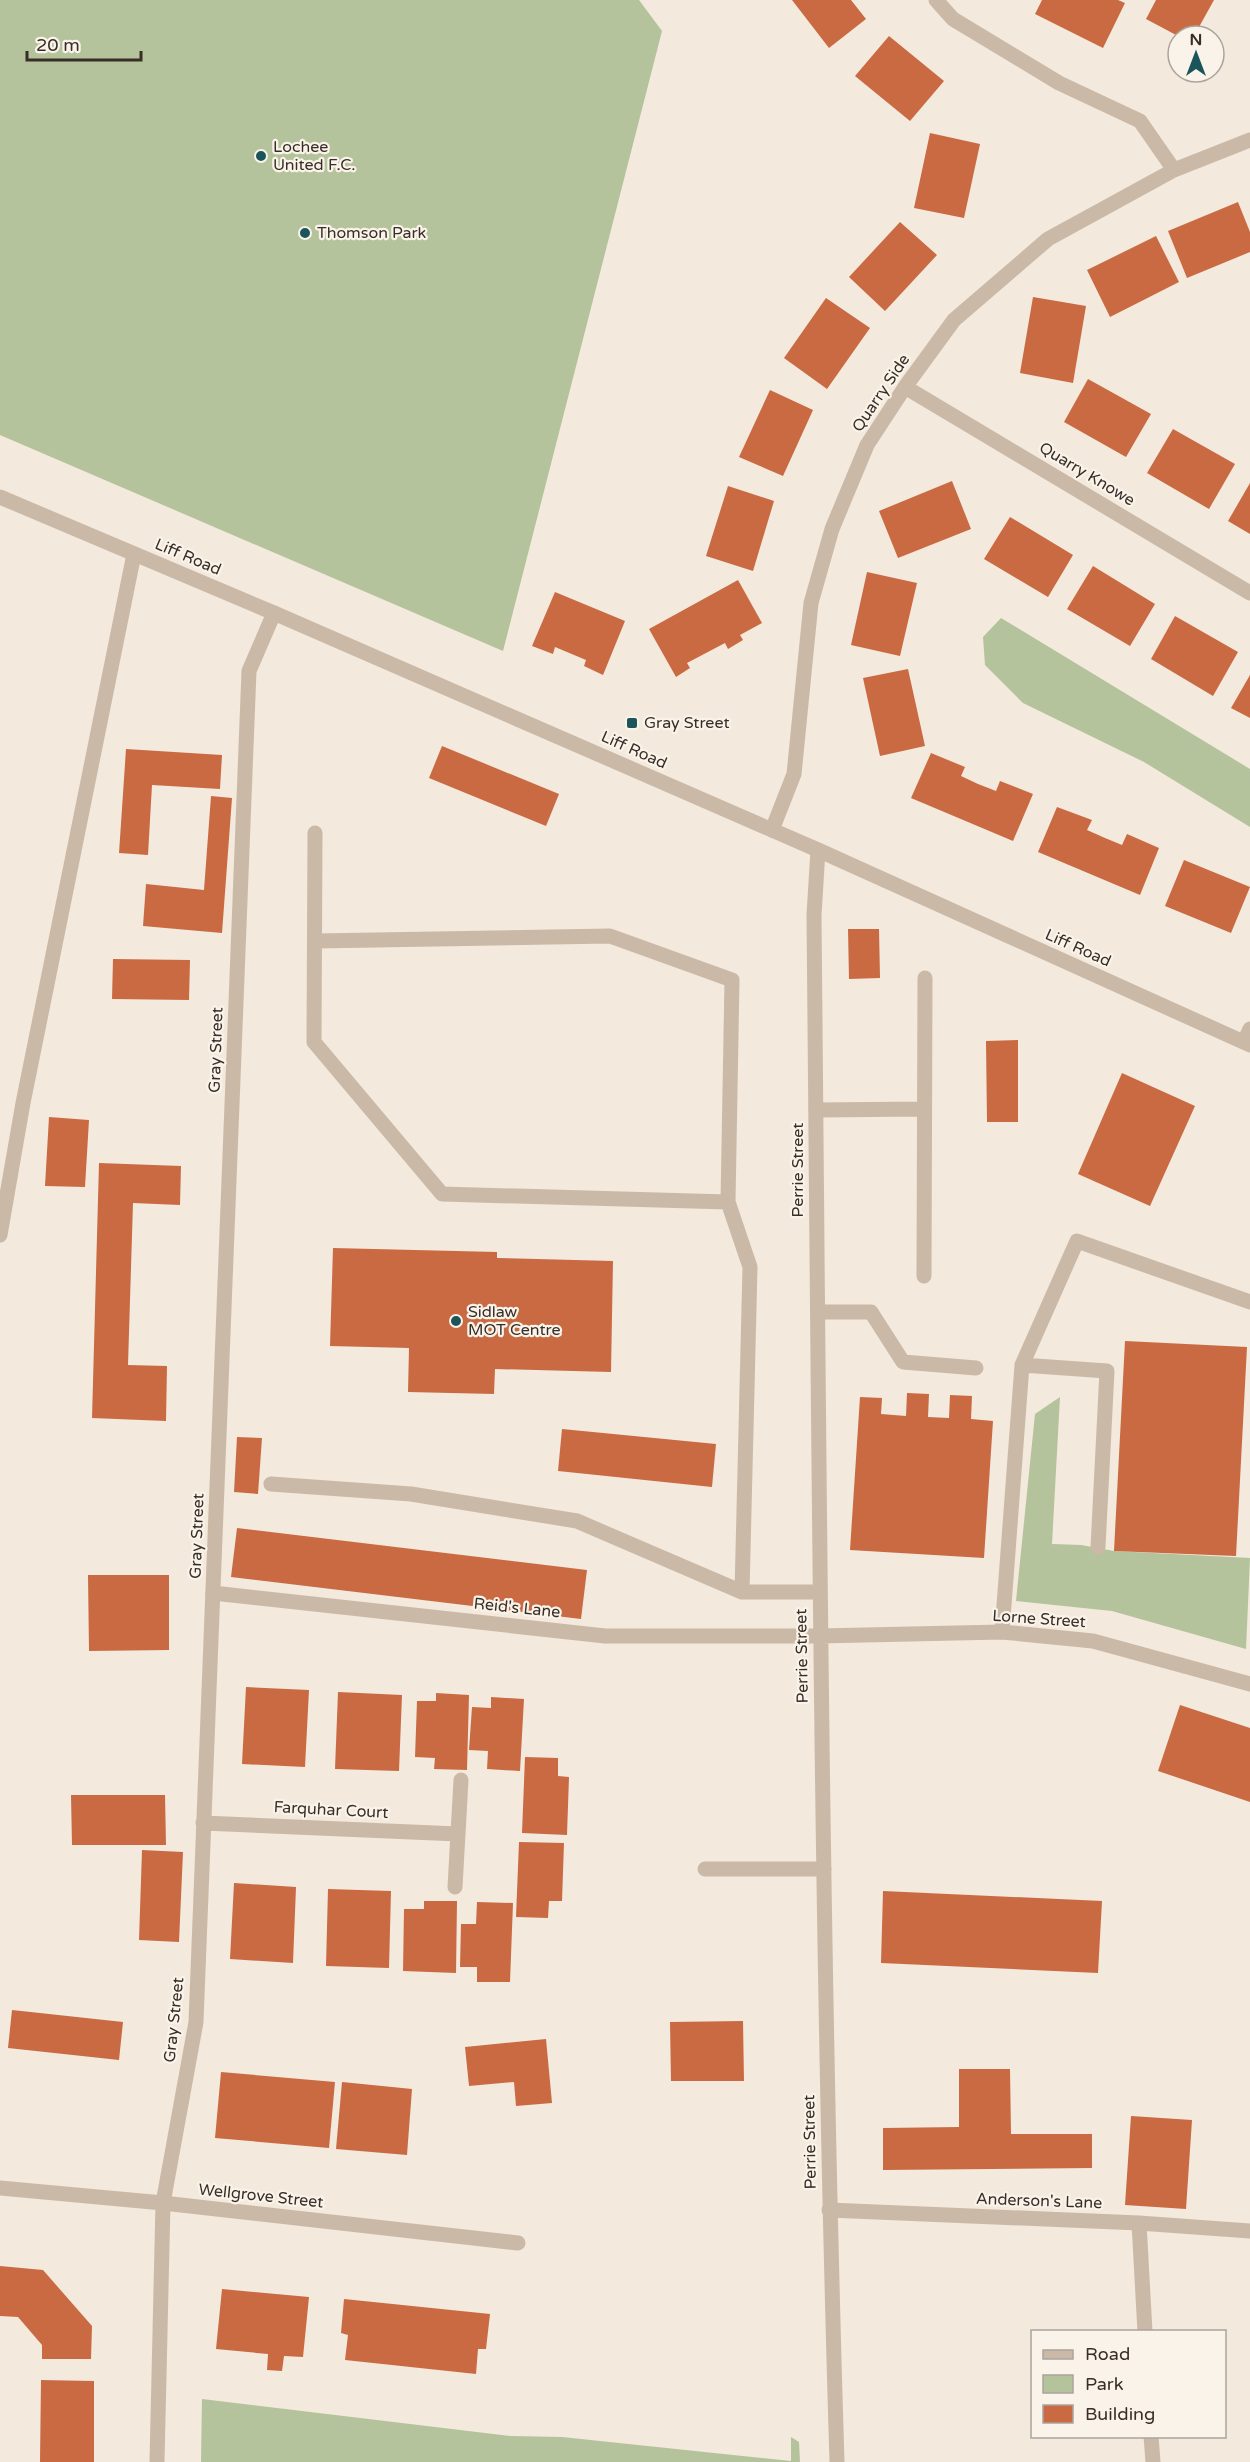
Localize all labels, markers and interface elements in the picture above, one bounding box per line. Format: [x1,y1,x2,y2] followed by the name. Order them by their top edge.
[27,24,141,62] scale bar
[1166,24,1226,84] north arrow
[1190,30,1202,50] text: N
[36,34,80,56] text: 20 m
[273,137,356,175] place label: Lochee United F.C.
[254,149,268,163] marker: Lochee United F.C.
[317,223,427,243] place label: Thomson Park
[298,226,312,240] marker: Thomson Park
[848,350,914,436] street label: Quarry Side
[1035,438,1139,510] street label: Quarry Knowe
[152,534,224,580] street label: Liff Road
[644,713,730,733] place label: Gray Street
[625,716,639,730] marker: Gray Street
[598,727,670,773] street label: Liff Road
[1042,925,1114,971] street label: Liff Road
[205,1007,227,1093] street label: Gray Street
[788,1123,808,1217] street label: Perrie Street
[468,1302,560,1340] place label: Sidlaw MOT Centre
[449,1314,463,1328] marker: Sidlaw MOT Centre
[186,1493,208,1579] street label: Gray Street
[473,1594,561,1622] street label: Reid's Lane
[992,1606,1086,1632] street label: Lorne Street
[791,1608,813,1704] street label: Perrie Street
[273,1797,389,1823] street label: Farquhar Court
[160,1976,188,2064] street label: Gray Street
[799,2094,821,2190] street label: Perrie Street
[198,2180,324,2212] street label: Wellgrove Street
[975,2189,1103,2213] street label: Anderson's Lane
[1031,2330,1226,2438] legend
[1085,2343,1130,2365] text: Road
[1085,2373,1124,2395] text: Park
[1085,2403,1155,2425] text: Building

